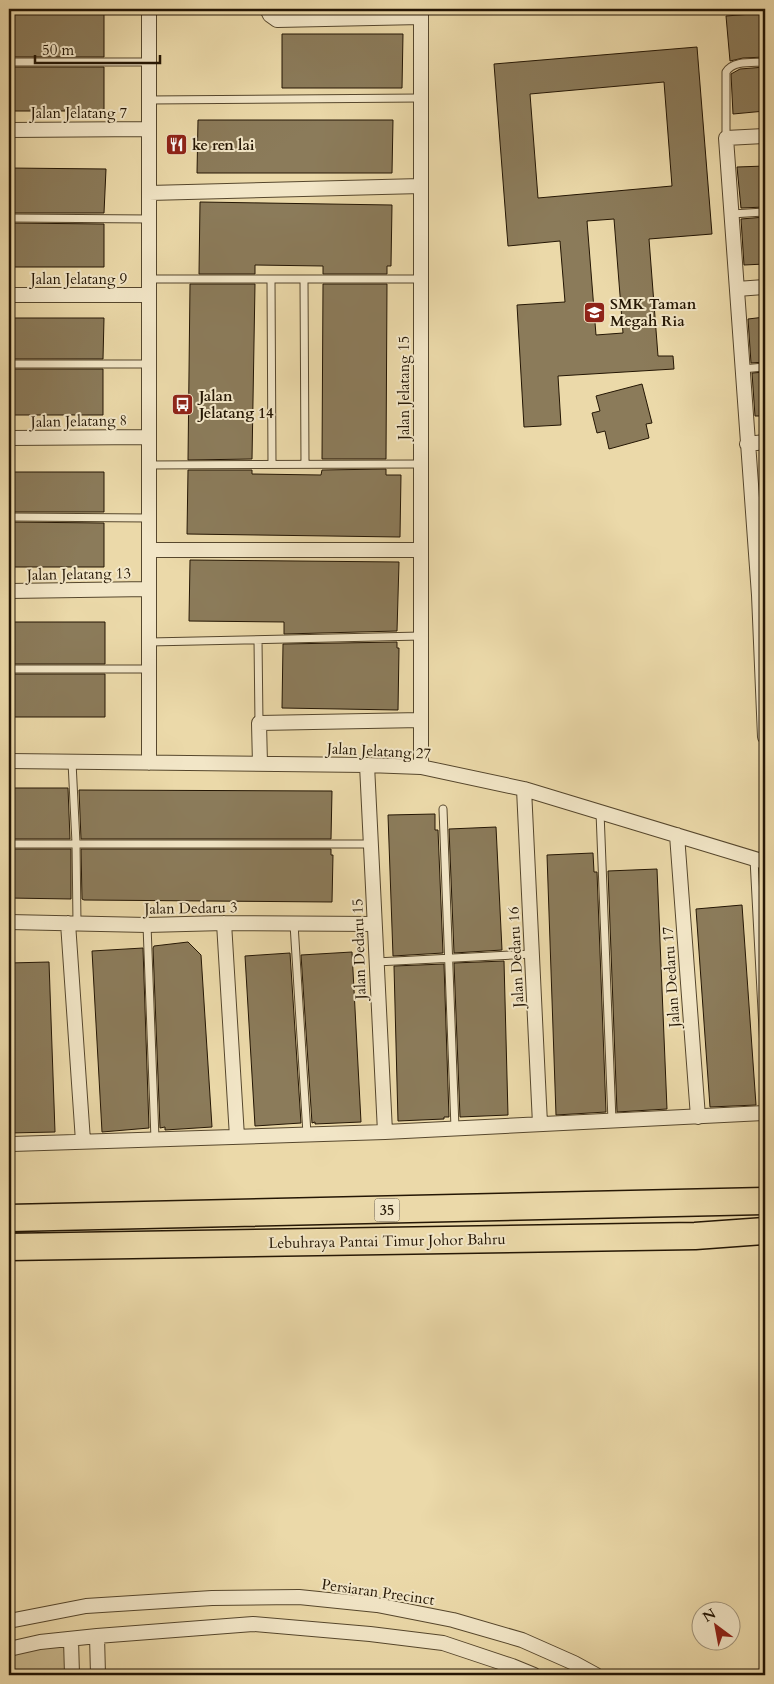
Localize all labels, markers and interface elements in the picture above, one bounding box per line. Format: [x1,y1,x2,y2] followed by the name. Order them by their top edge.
[35,32,160,64] scale bar
[42,40,74,60] text: 50 m
[29,103,128,123] street label: Jalan Jelatang 7
[164,133,188,157] restaurant icon: ke ren lai
[192,135,255,155] place label: ke ren lai
[29,269,128,289] street label: Jalan Jelatang 9
[610,294,697,331] place label: SMK Taman Megah Ria
[582,301,606,325] school or university icon: SMK Taman Megah Ria
[394,336,414,442] street label: Jalan Jelatang 15
[197,386,274,423] place label: Jalan Jelatang 14
[171,393,195,417] bus stop icon: Jalan Jelatang 14
[29,410,127,432] street label: Jalan Jelatang 8
[25,563,131,585] street label: Jalan Jelatang 13
[324,738,432,764] street label: Jalan Jelatang 27
[142,897,238,919] street label: Jalan Dedaru 3
[347,898,371,1002] street label: Jalan Dedaru 15
[503,906,529,1010] street label: Jalan Dedaru 16
[657,926,685,1030] street label: Jalan Dedaru 17
[374,1198,400,1222] road number: 35
[268,1229,506,1253] street label: Lebuhraya Pantai Timur Johor Bahru
[320,1574,436,1610] street label: Persiaran Precinct
[692,1602,742,1652] north arrow
[699,1604,720,1627] text: N

